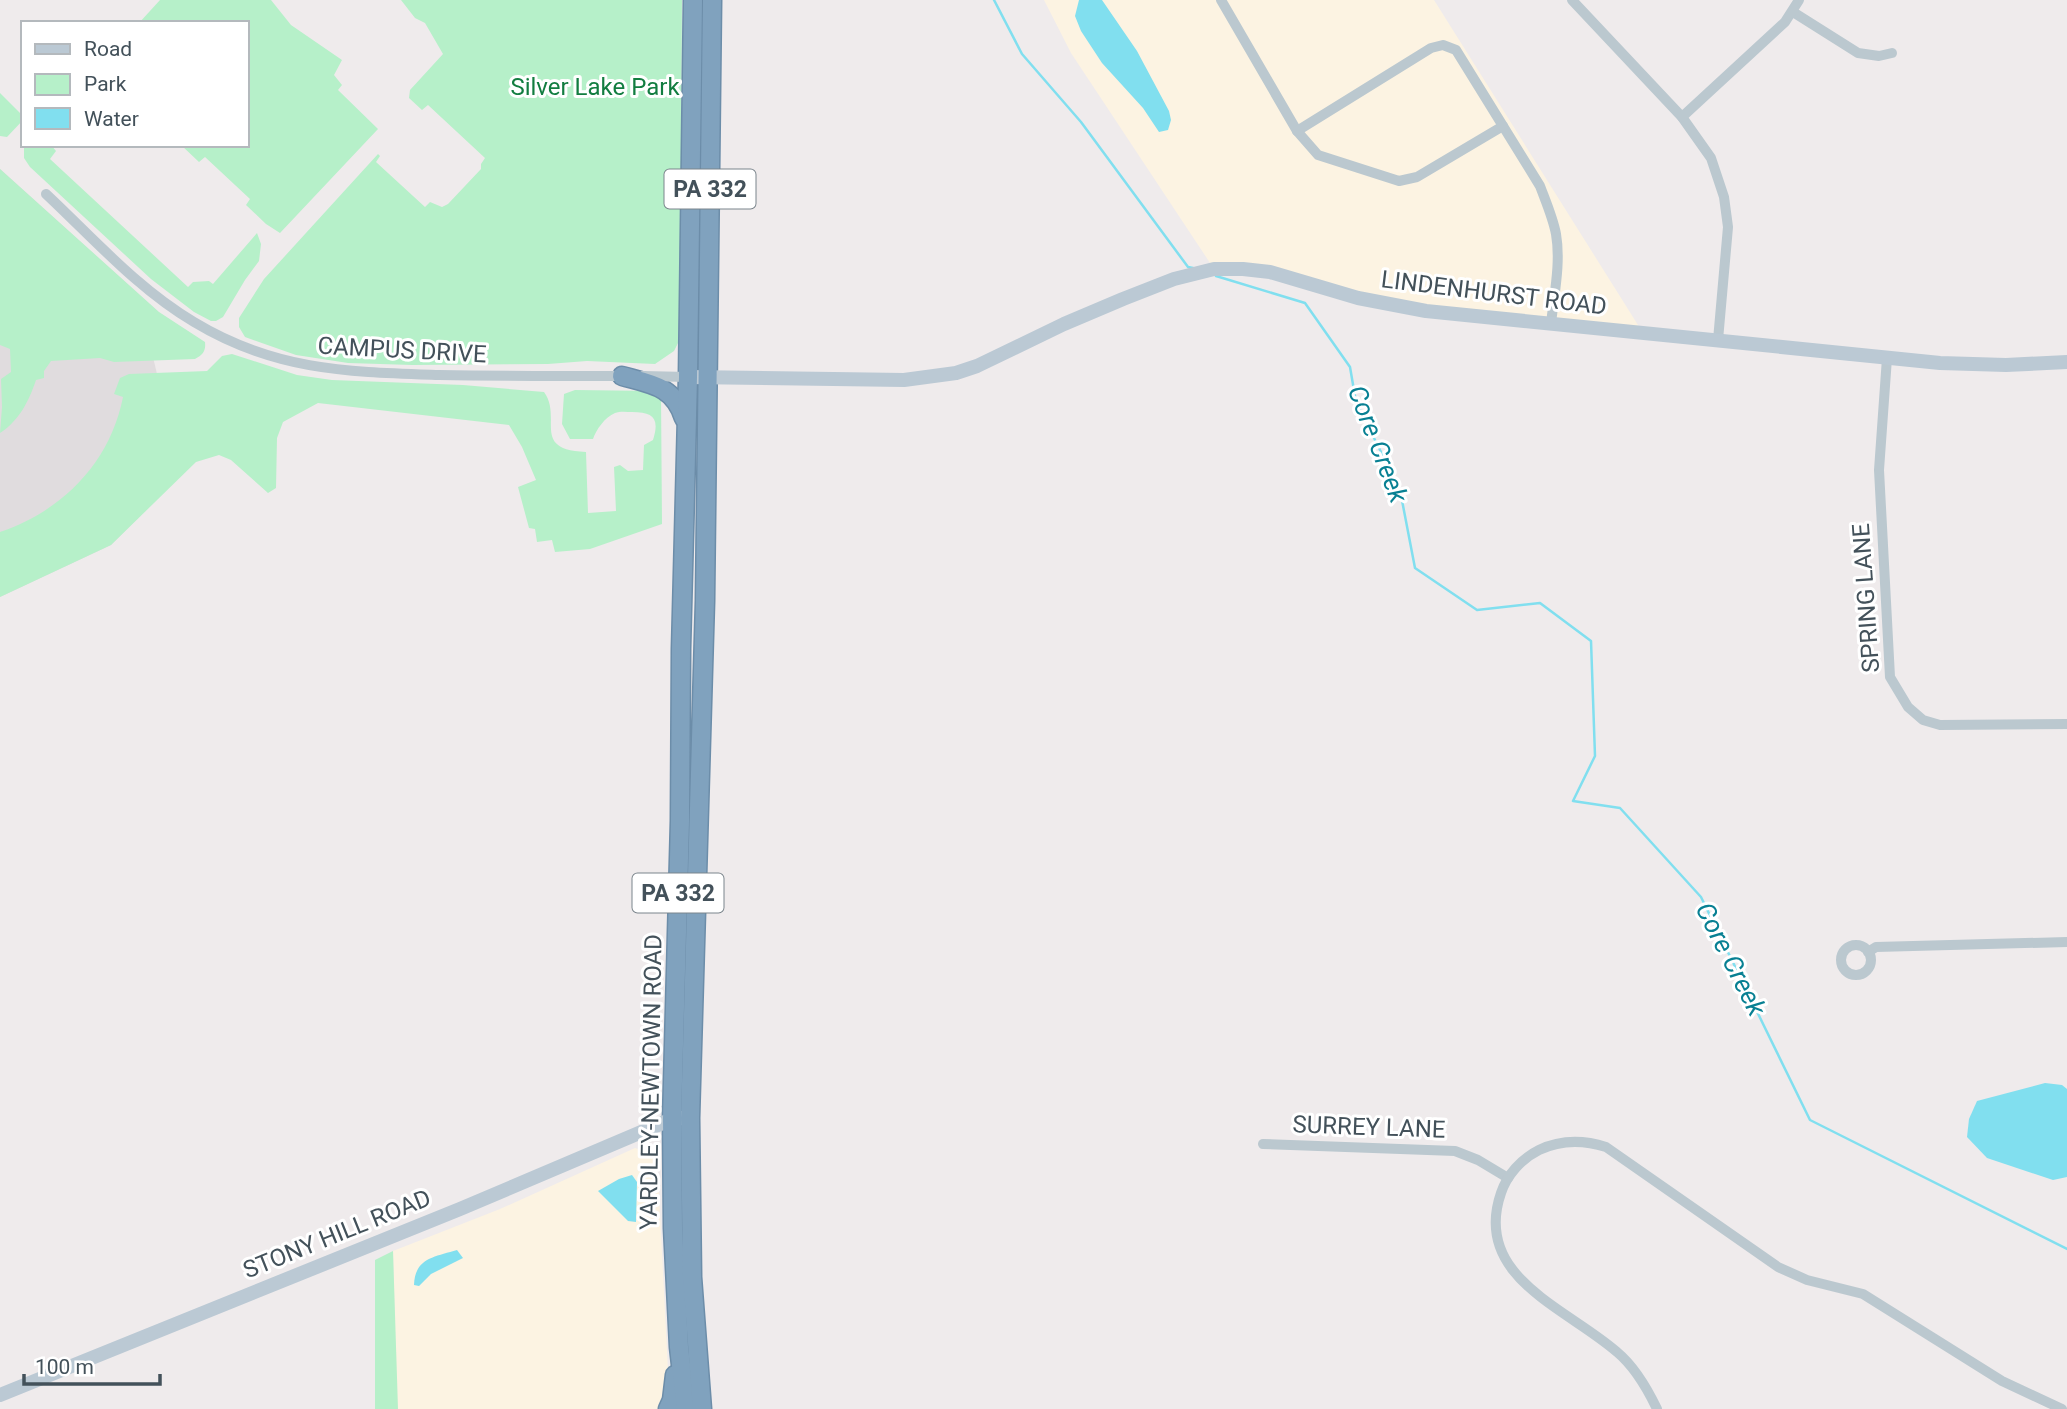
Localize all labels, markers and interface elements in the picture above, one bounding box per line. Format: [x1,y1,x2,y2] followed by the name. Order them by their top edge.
[21,21,248,147] legend
[84,37,132,61] text: Road
[84,72,127,96] text: Park
[510,73,680,101] park label: Silver Lake Park
[84,107,139,131] text: Water
[664,170,756,208] road number: PA 332
[1380,265,1608,321] street label: LINDENHURST ROAD
[317,332,487,368] street label: CAMPUS DRIVE
[1342,381,1414,508] water label: Core Creek
[1847,522,1885,674] street label: SPRING LANE
[632,874,724,912] road number: PA 332
[1690,897,1773,1022] water label: Core Creek
[634,934,668,1230] street label: YARDLEY-NEWTOWN ROAD
[1292,1110,1446,1144] street label: SURREY LANE
[239,1184,435,1284] street label: STONY HILL ROAD
[24,1342,161,1386] scale bar
[35,1355,94,1379] text: 100 m

